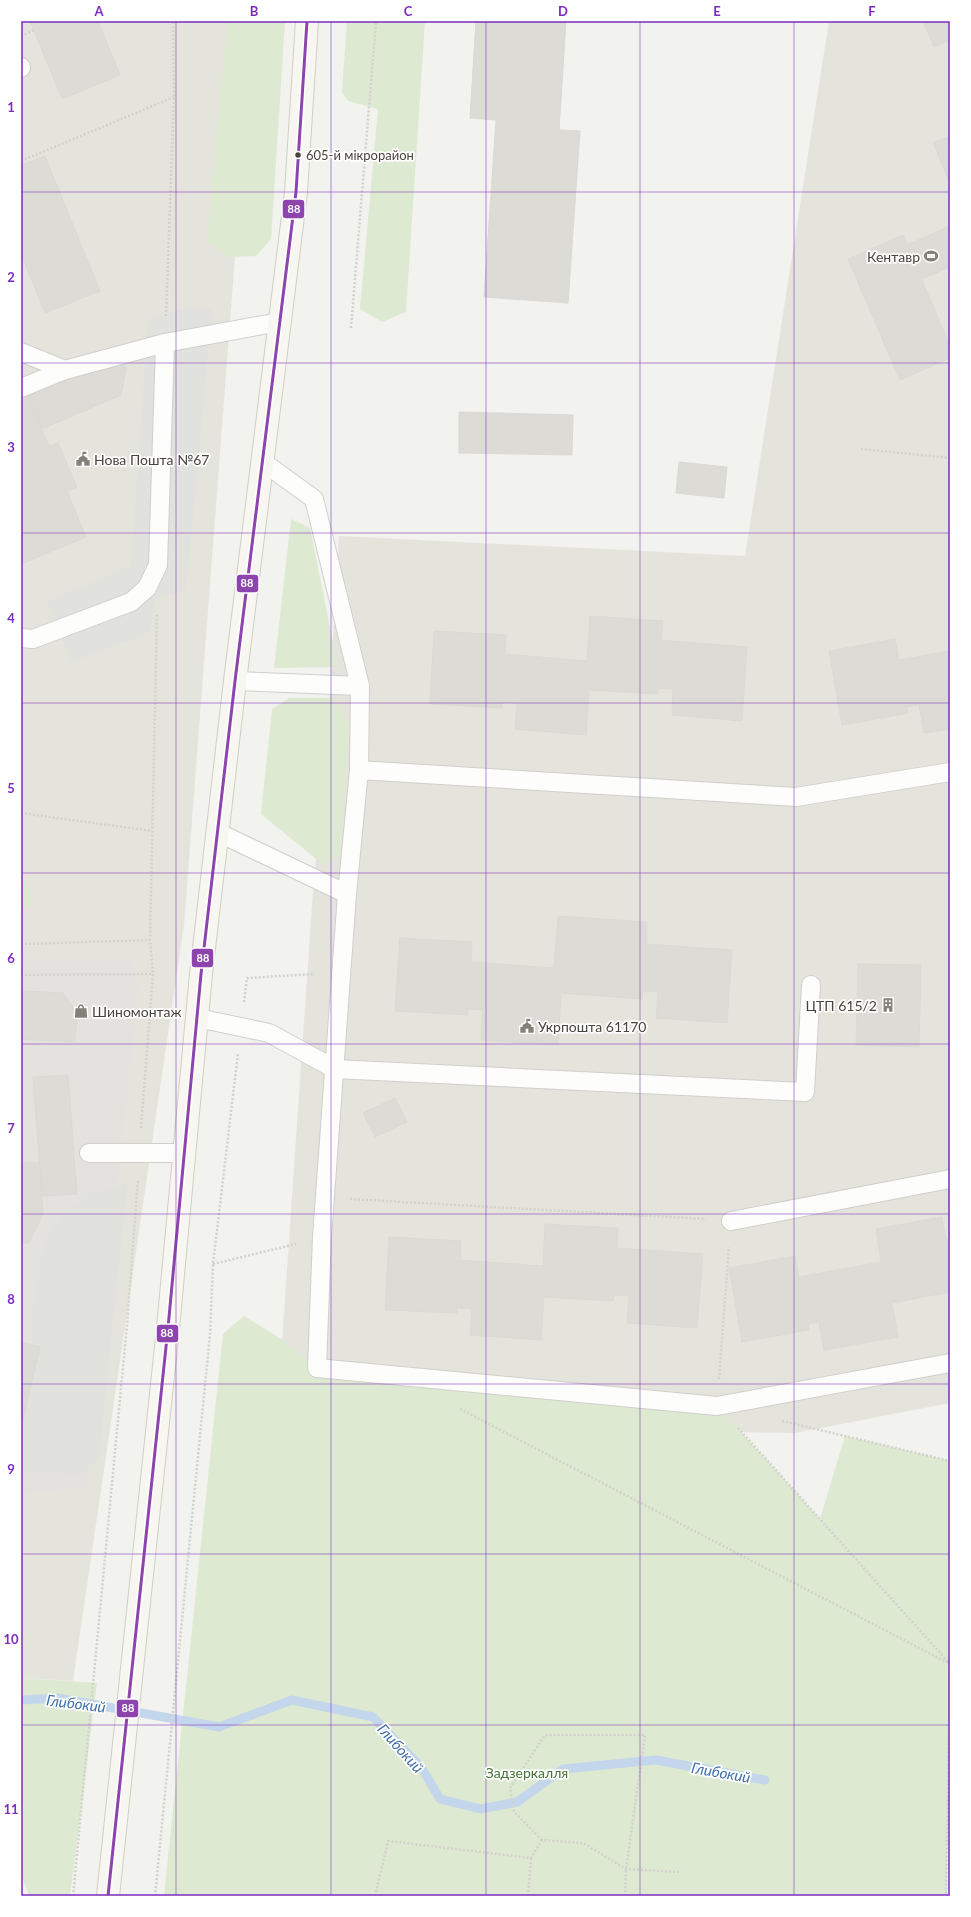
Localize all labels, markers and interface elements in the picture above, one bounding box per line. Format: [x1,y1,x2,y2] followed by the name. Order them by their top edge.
[93,3,104,19] text: A
[250,3,259,19] text: B
[404,3,413,19] text: C
[558,3,568,19] text: D
[713,3,721,19] text: E
[868,3,876,19] text: F
[7,99,15,115] text: 1
[306,147,414,163] place label: 605-й мікрорайон
[293,150,303,160] marker: 605-й мікрорайон
[282,199,305,219] line badge: 88
[288,202,300,215] text: 88
[867,248,920,265] place label: Кентавр
[923,248,939,264] sports icon: Кентавр
[7,269,15,285] text: 2
[7,439,15,455] text: 3
[75,451,91,467] public building icon: Нова Пошта №67
[94,451,209,468] place label: Нова Пошта №67
[236,574,259,593] line badge: 88
[241,576,253,589] text: 88
[7,610,15,626] text: 4
[7,780,15,796] text: 5
[191,948,214,968] line badge: 88
[7,950,15,966] text: 6
[197,951,209,964] text: 88
[805,997,877,1014] place label: ЦТП 615/2
[880,997,896,1013] building icon: ЦТП 615/2
[73,1003,89,1019] shop icon: Шиномонтаж
[92,1003,182,1020] place label: Шиномонтаж
[519,1018,535,1034] public building icon: Укрпошта 61170
[538,1018,646,1035] place label: Укрпошта 61170
[7,1120,15,1136] text: 7
[7,1291,15,1307] text: 8
[156,1324,179,1343] line badge: 88
[161,1326,173,1339] text: 88
[7,1461,15,1477] text: 9
[3,1631,19,1647] text: 10
[45,1690,107,1716] water label: Глибокий
[116,1699,139,1718] line badge: 88
[122,1701,134,1714] text: 88
[374,1720,428,1776] water label: Глибокий
[690,1758,752,1786] water label: Глибокий
[486,1764,568,1781] park label: Задзеркалля
[3,1801,19,1817] text: 11

